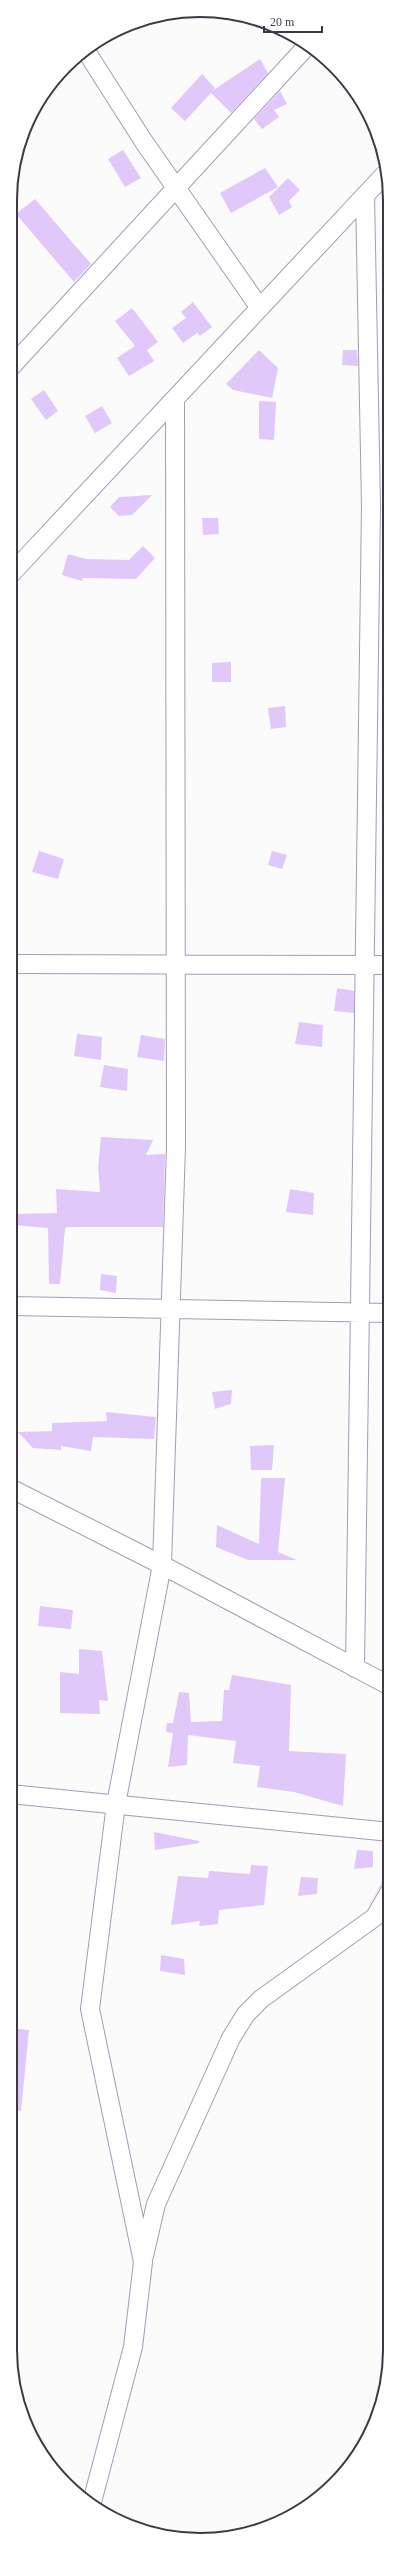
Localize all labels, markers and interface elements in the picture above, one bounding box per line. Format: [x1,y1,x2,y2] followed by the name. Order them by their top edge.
[264,8,322,34] scale bar
[270,15,295,29] text: 20 m

